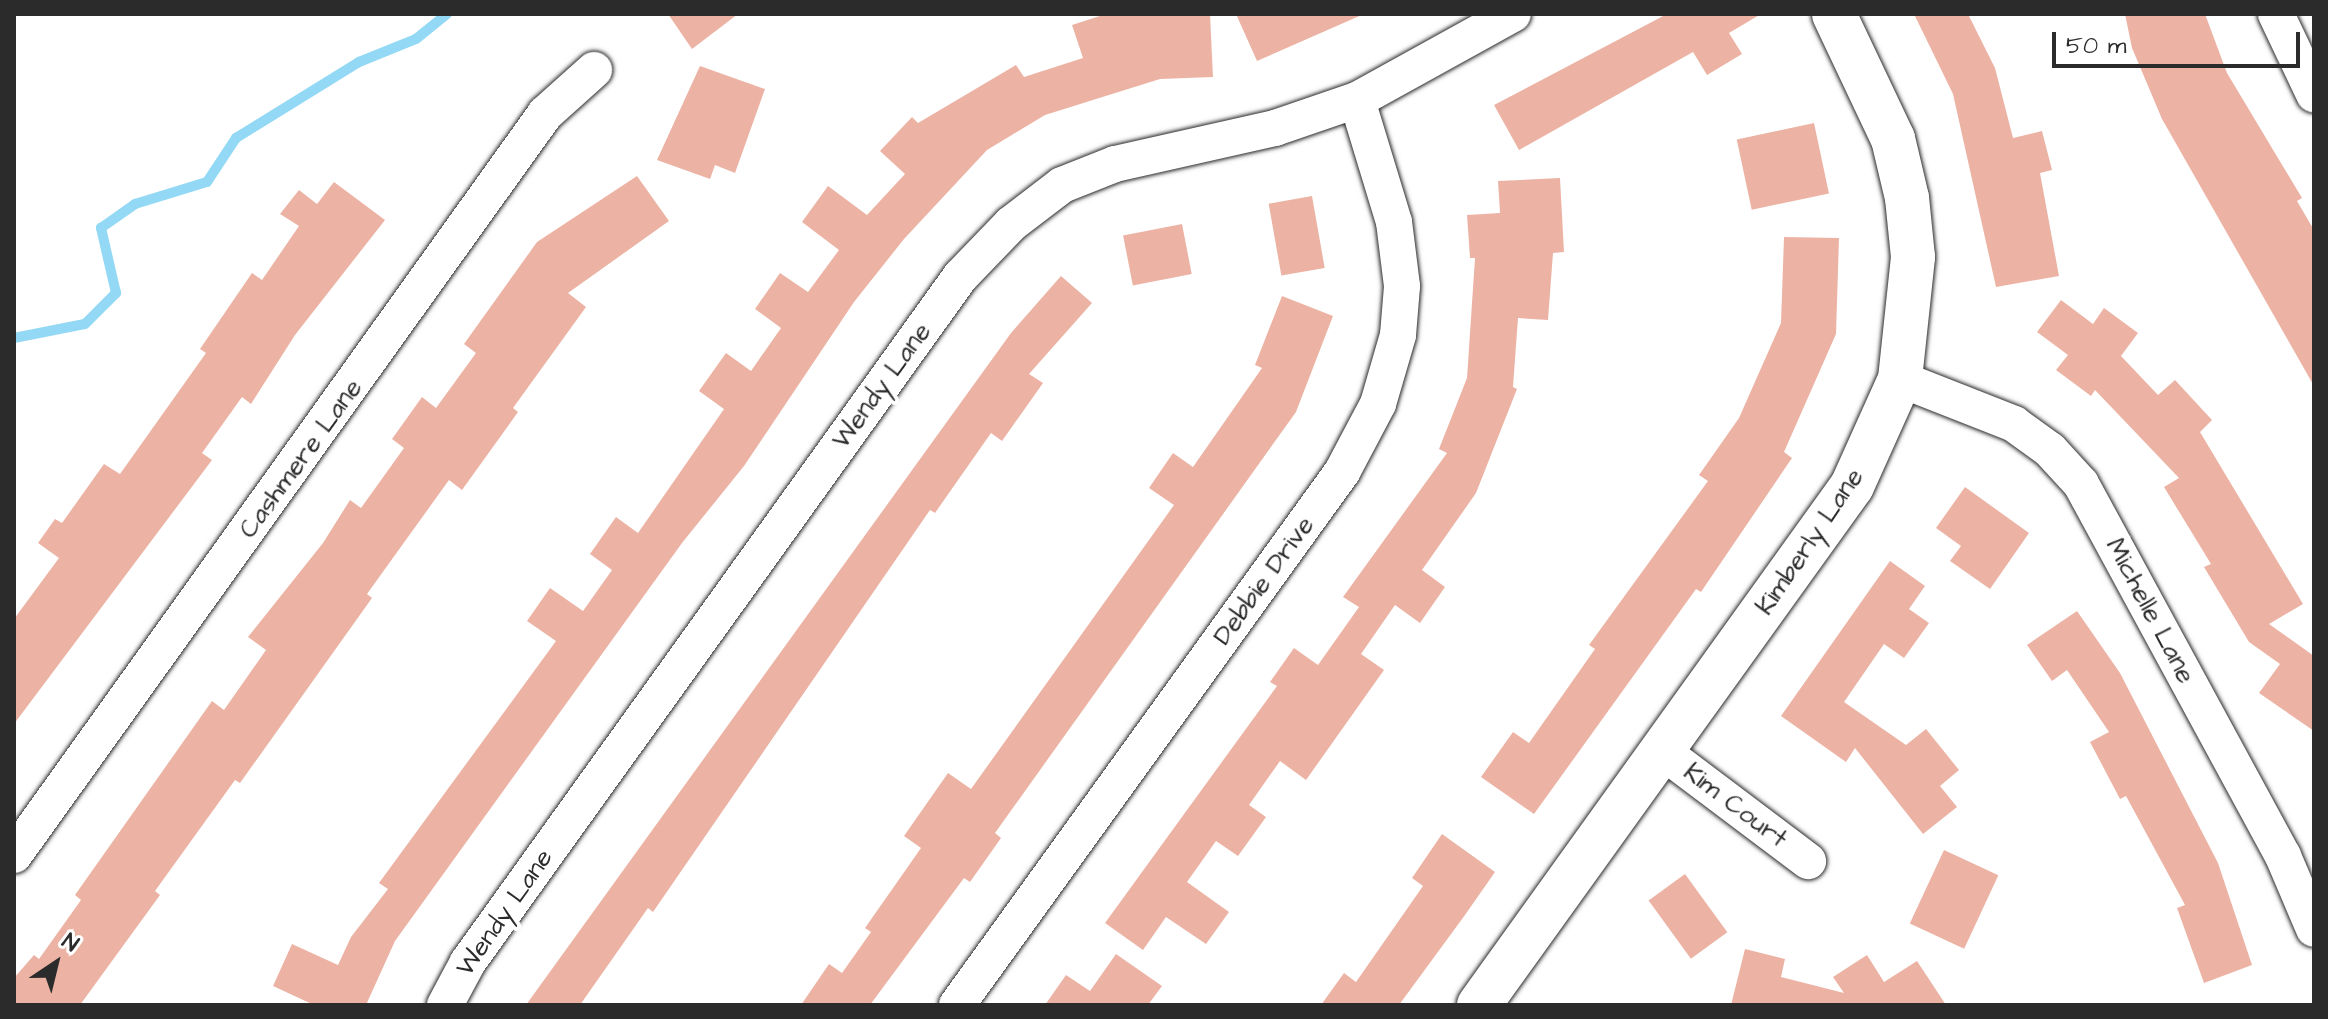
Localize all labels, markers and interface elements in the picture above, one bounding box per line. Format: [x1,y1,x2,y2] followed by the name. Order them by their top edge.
[2056,16,2304,66] scale bar
[2066,29,2126,63] text: 50 m
[826,317,938,455] street label: Wendy Lane
[233,373,369,545] street label: Cashmere Lane
[1750,463,1870,621] street label: Kimberly Lane
[1207,511,1321,651] street label: Debbie Drive
[2099,533,2201,689] street label: Michelle Lane
[1677,757,1793,855] street label: Kim Court
[450,844,560,982] street label: Wendy Lane
[16,923,96,1003] north arrow
[56,926,85,960] text: N

